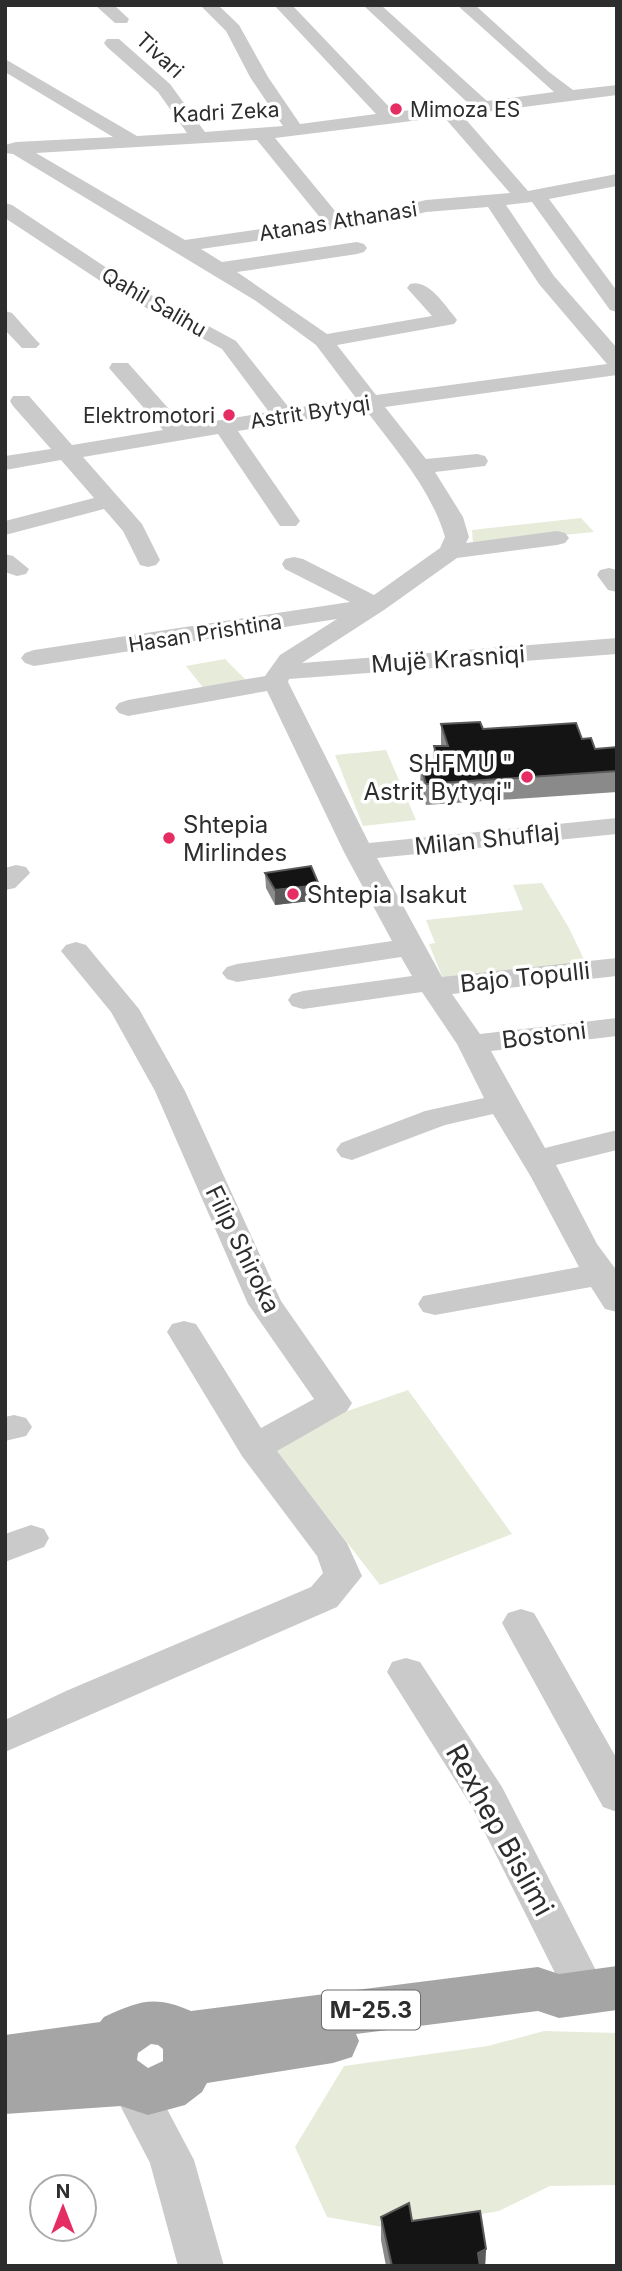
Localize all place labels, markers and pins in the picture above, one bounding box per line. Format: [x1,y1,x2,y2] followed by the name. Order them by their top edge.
[410,97,520,122] place label: Mimoza ES
[388,101,404,117] marker: Mimoza ES
[83,403,215,428] place label: Elektromotori
[221,407,237,423] marker: Elektromotori
[364,749,513,806] place label: SHFMU " Astrit Bytyqi"
[519,769,535,785] marker: SHFMU " Astrit Bytyqi"
[183,810,287,867] place label: Shtepia Mirlindes
[161,830,177,846] marker: Shtepia Mirlindes
[307,880,467,909] place label: Shtepia Isakut
[285,886,301,902] marker: Shtepia Isakut

